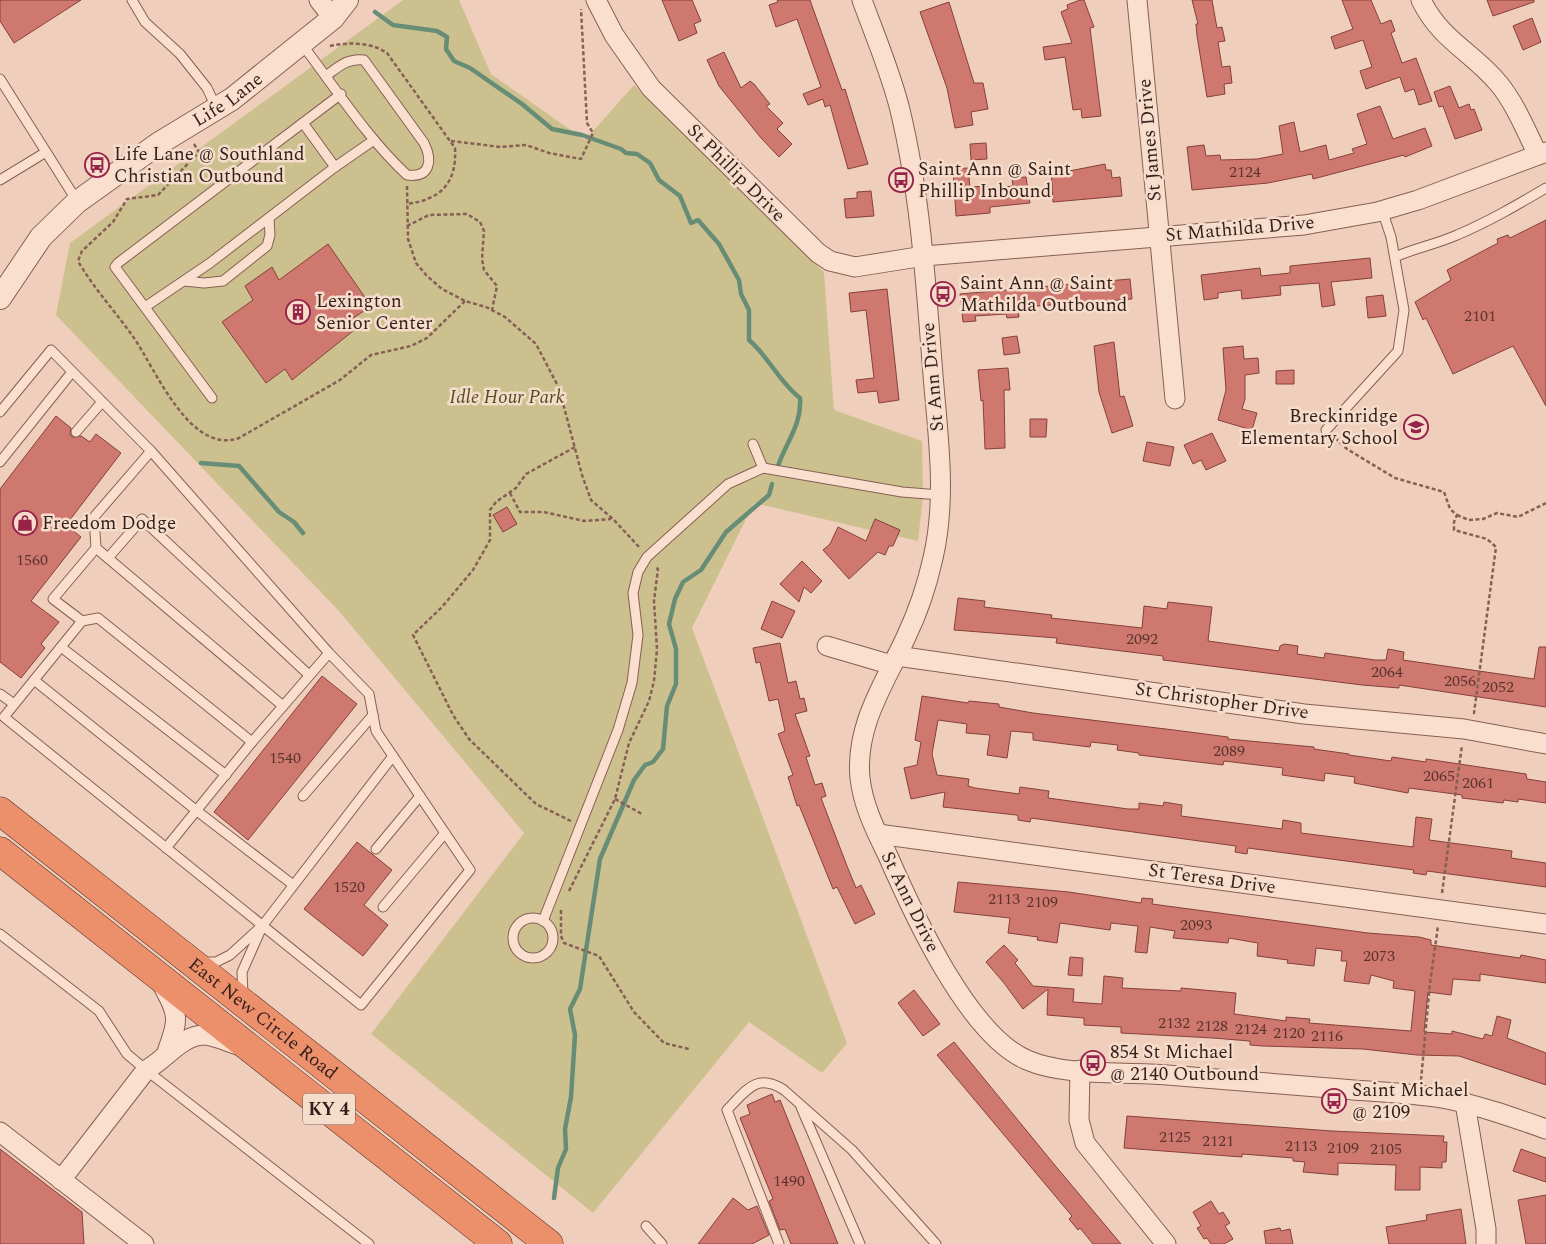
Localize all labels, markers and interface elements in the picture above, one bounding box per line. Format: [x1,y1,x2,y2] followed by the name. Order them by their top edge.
[187,65,269,134] street label: Life Lane
[1130,78,1170,202] street label: St James Drive
[680,117,792,229] street label: St Phillip Drive
[114,140,305,191] place label: Life Lane @ Southland Christian Outbound
[84,152,110,178] bus stop icon: Life Lane @ Southland Christian Outbound
[918,155,1071,206] place label: Saint Ann @ Saint Phillip Inbound
[1229,160,1261,184] house number: 2124
[888,167,914,193] bus stop icon: Saint Ann @ Saint Phillip Inbound
[1164,208,1316,250] street label: St Mathilda Drive
[960,269,1127,320] place label: Saint Ann @ Saint Mathilda Outbound
[930,281,956,307] bus stop icon: Saint Ann @ Saint Mathilda Outbound
[316,287,433,338] place label: Lexington Senior Center
[285,299,311,325] building icon: Lexington Senior Center
[1464,304,1496,328] house number: 2101
[914,321,952,433] street label: St Ann Drive
[449,383,565,412] park label: Idle Hour Park
[1240,402,1398,453] place label: Breckinridge Elementary School
[1403,414,1429,440] school or university icon: Breckinridge Elementary School
[42,509,176,538] place label: Freedom Dodge
[12,510,38,536] shop icon: Freedom Dodge
[16,548,48,572] house number: 1560
[1126,627,1158,651] house number: 2092
[1371,660,1403,684] house number: 2064
[1444,669,1476,693] house number: 2056
[1133,674,1311,728] street label: St Christopher Drive
[1482,675,1514,699] house number: 2052
[1213,739,1245,763] house number: 2089
[269,746,301,770] house number: 1540
[1423,764,1455,788] house number: 2065
[1462,771,1494,795] house number: 2061
[873,846,947,958] street label: St Ann Drive
[1146,856,1278,902] street label: St Teresa Drive
[333,875,365,899] house number: 1520
[988,887,1020,911] house number: 2113
[1026,890,1058,914] house number: 2109
[1180,913,1212,937] house number: 2093
[1363,944,1395,968] house number: 2073
[182,950,344,1087] street label: East New Circle Road
[1158,1011,1190,1035] house number: 2132
[1196,1014,1228,1038] house number: 2128
[1235,1017,1267,1041] house number: 2124
[1273,1021,1305,1045] house number: 2120
[1311,1024,1343,1048] house number: 2116
[1110,1038,1259,1089] place label: 854 St Michael @ 2140 Outbound
[1080,1050,1106,1076] bus stop icon: 854 St Michael @ 2140 Outbound
[1352,1076,1469,1127] place label: Saint Michael @ 2109
[1321,1088,1347,1114] bus stop icon: Saint Michael @ 2109
[303,1094,355,1124] road number: KY 4
[1159,1125,1191,1149] house number: 2125
[1202,1129,1234,1153] house number: 2121
[1285,1134,1317,1158] house number: 2113
[1327,1136,1359,1160] house number: 2109
[1370,1137,1402,1161] house number: 2105
[773,1169,805,1193] house number: 1490

